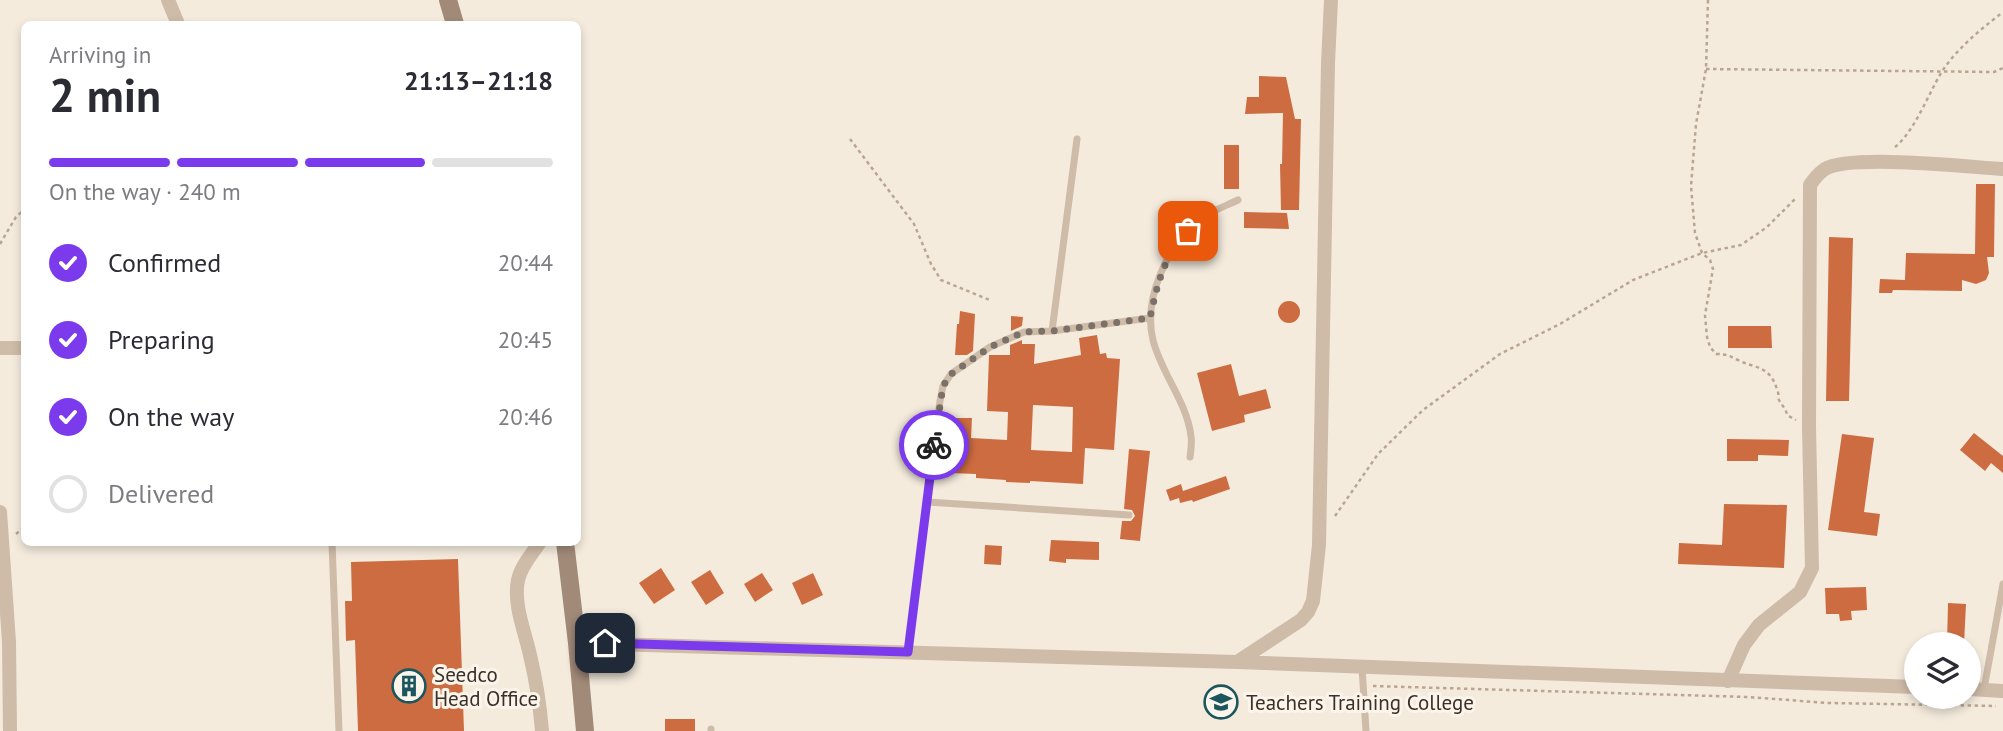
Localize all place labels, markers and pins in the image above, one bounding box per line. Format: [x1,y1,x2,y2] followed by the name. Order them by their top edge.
[1158,201,1218,261] pin
[575,613,635,673] pin
[434,661,538,712] place label: Seedco Head Office
[390,667,428,705] building icon: Seedco Head Office
[1202,683,1240,721] school or university icon: Teachers Training College
[1246,689,1474,716] place label: Teachers Training College

